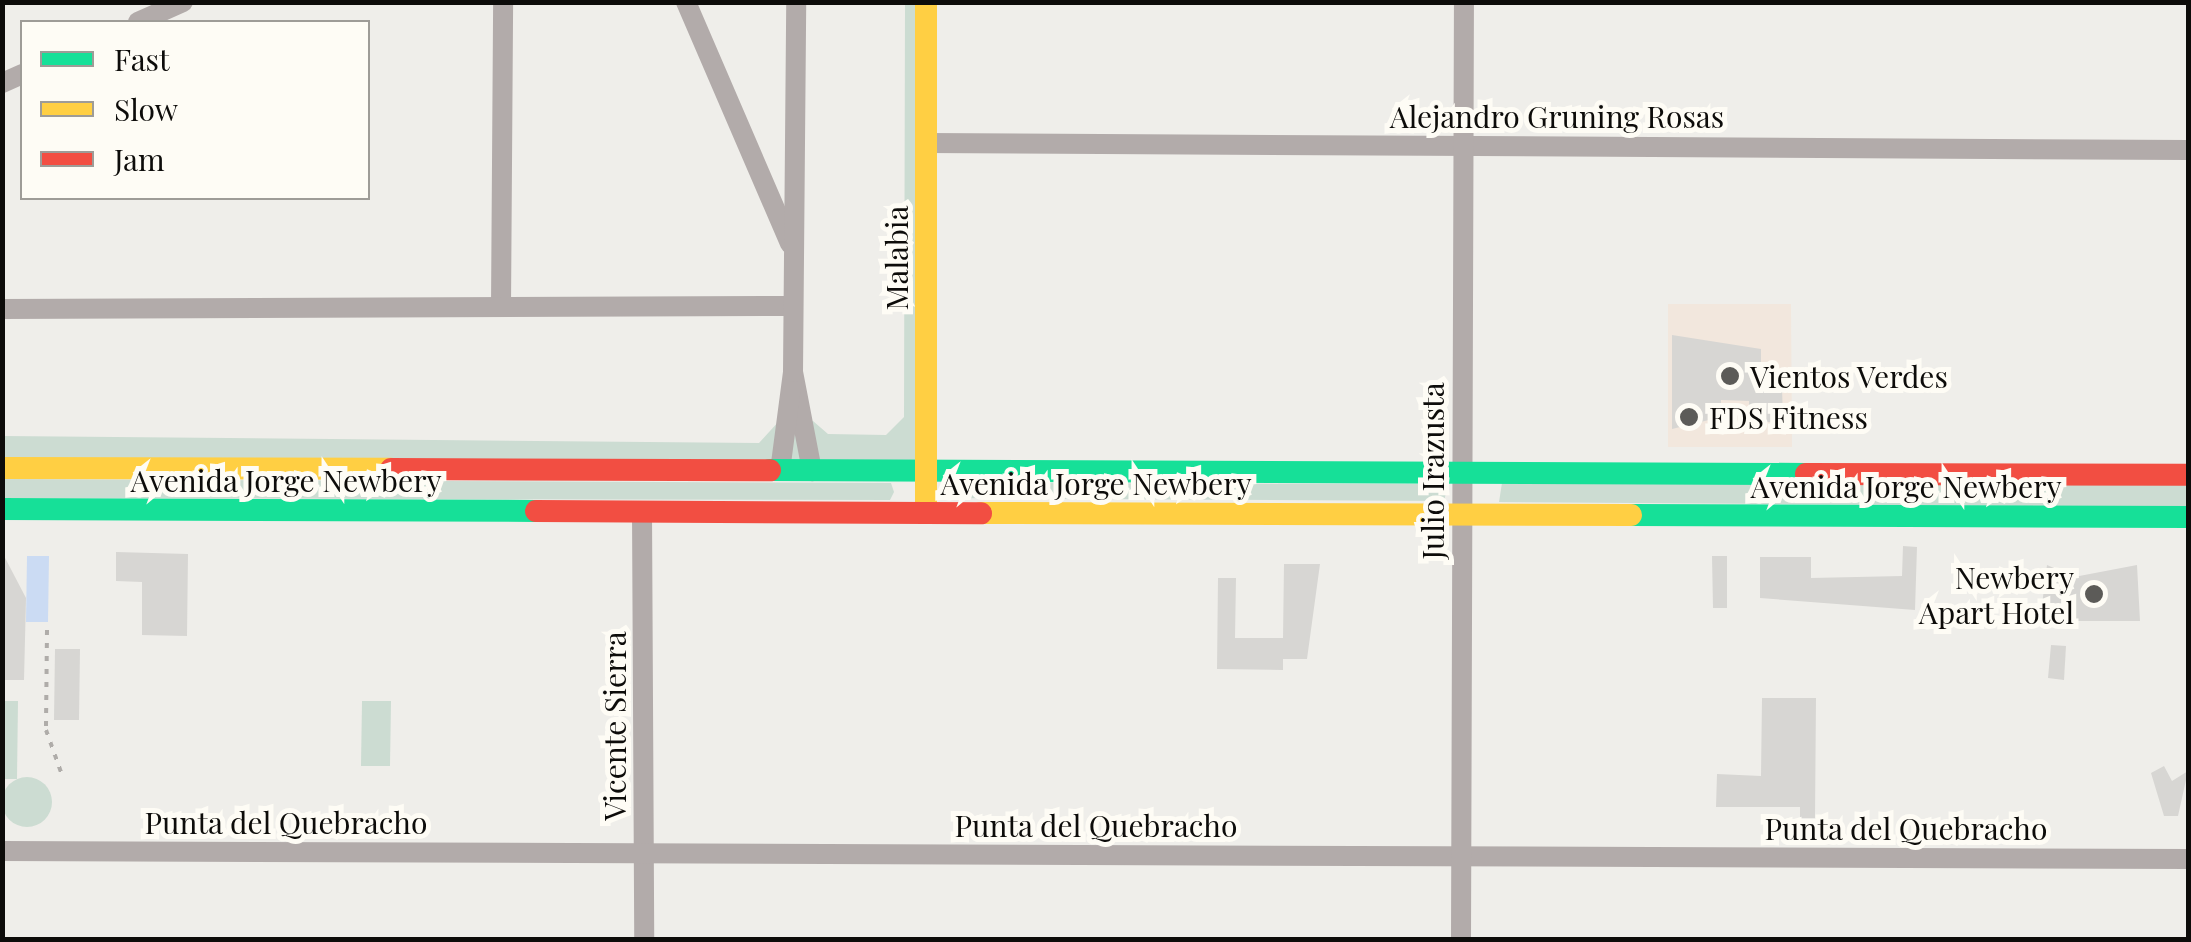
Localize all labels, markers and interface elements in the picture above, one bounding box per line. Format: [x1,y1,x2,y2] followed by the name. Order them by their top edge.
[20,20,370,200] legend
[114,39,170,79] text: Fast
[114,89,178,129] text: Slow
[1390,98,1724,134] street label: Alejandro Gruning Rosas
[114,139,165,179] text: Jam
[878,205,914,311] street label: Malabia
[1750,358,1949,394] place label: Vientos Verdes
[1719,365,1741,387] marker: Vientos Verdes
[1414,382,1450,560] street label: Julio Irazusta
[1709,399,1868,435] place label: FDS Fitness
[1678,406,1700,428] marker: FDS Fitness
[130,462,442,498] street label: Avenida Jorge Newbery
[940,465,1252,501] street label: Avenida Jorge Newbery
[1750,468,2062,504] street label: Avenida Jorge Newbery
[1918,559,2074,630] place label: Newbery Apart Hotel
[2083,583,2105,605] marker: Newbery Apart Hotel
[596,631,632,821] street label: Vicente Sierra
[144,804,428,840] street label: Punta del Quebracho
[954,807,1238,843] street label: Punta del Quebracho
[1764,810,2048,846] street label: Punta del Quebracho

